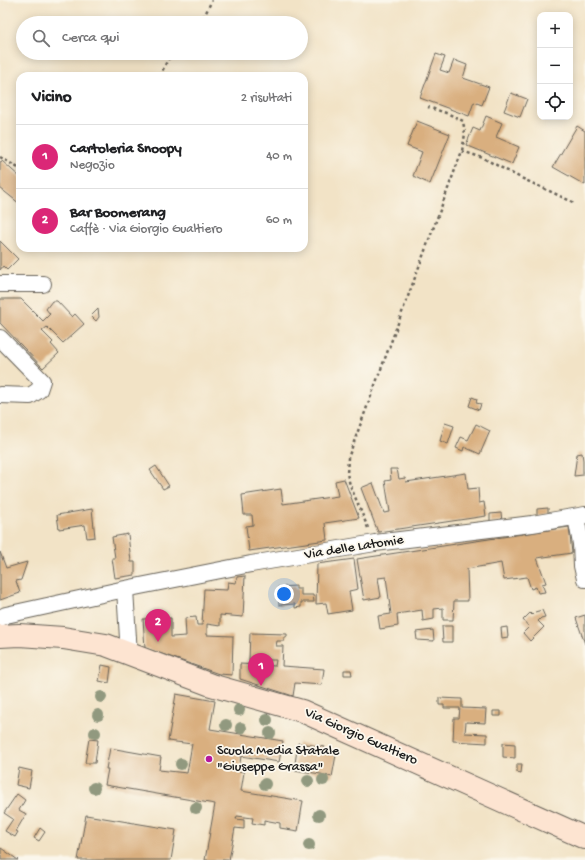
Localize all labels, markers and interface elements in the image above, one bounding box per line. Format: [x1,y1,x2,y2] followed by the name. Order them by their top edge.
[537,12,573,120] map controls
[537,12,573,48] button: +
[16,16,308,60] search box
[30,27,52,49] icon: search
[62,29,119,47] text: Cerca qui
[537,48,573,84] button: −
[537,84,573,120] button: locate
[32,88,72,108] text: Vicino
[241,91,292,106] text: 2 risultati
[70,140,182,158] text: Cartoleria Snoopy
[42,149,48,164] text: 1
[266,149,292,164] text: 40 m
[70,158,115,173] text: Negozio
[70,204,166,222] text: Bar Boomerang
[42,213,48,228] text: 2
[266,213,292,228] text: 60 m
[70,222,223,237] text: Caffè · Via Giorgio Gualtiero
[302,532,406,564] street label: Via delle Latomie
[274,584,294,604] your location
[145,609,171,642] pin: 2
[248,653,274,686] pin: 1
[301,704,420,770] street label: Via Giorgio Gualtiero
[217,743,340,776] place label: Scuola Media Statale "Giuseppe Grassa"
[204,754,214,764] marker: Scuola Media Statale "Giuseppe Grassa"

